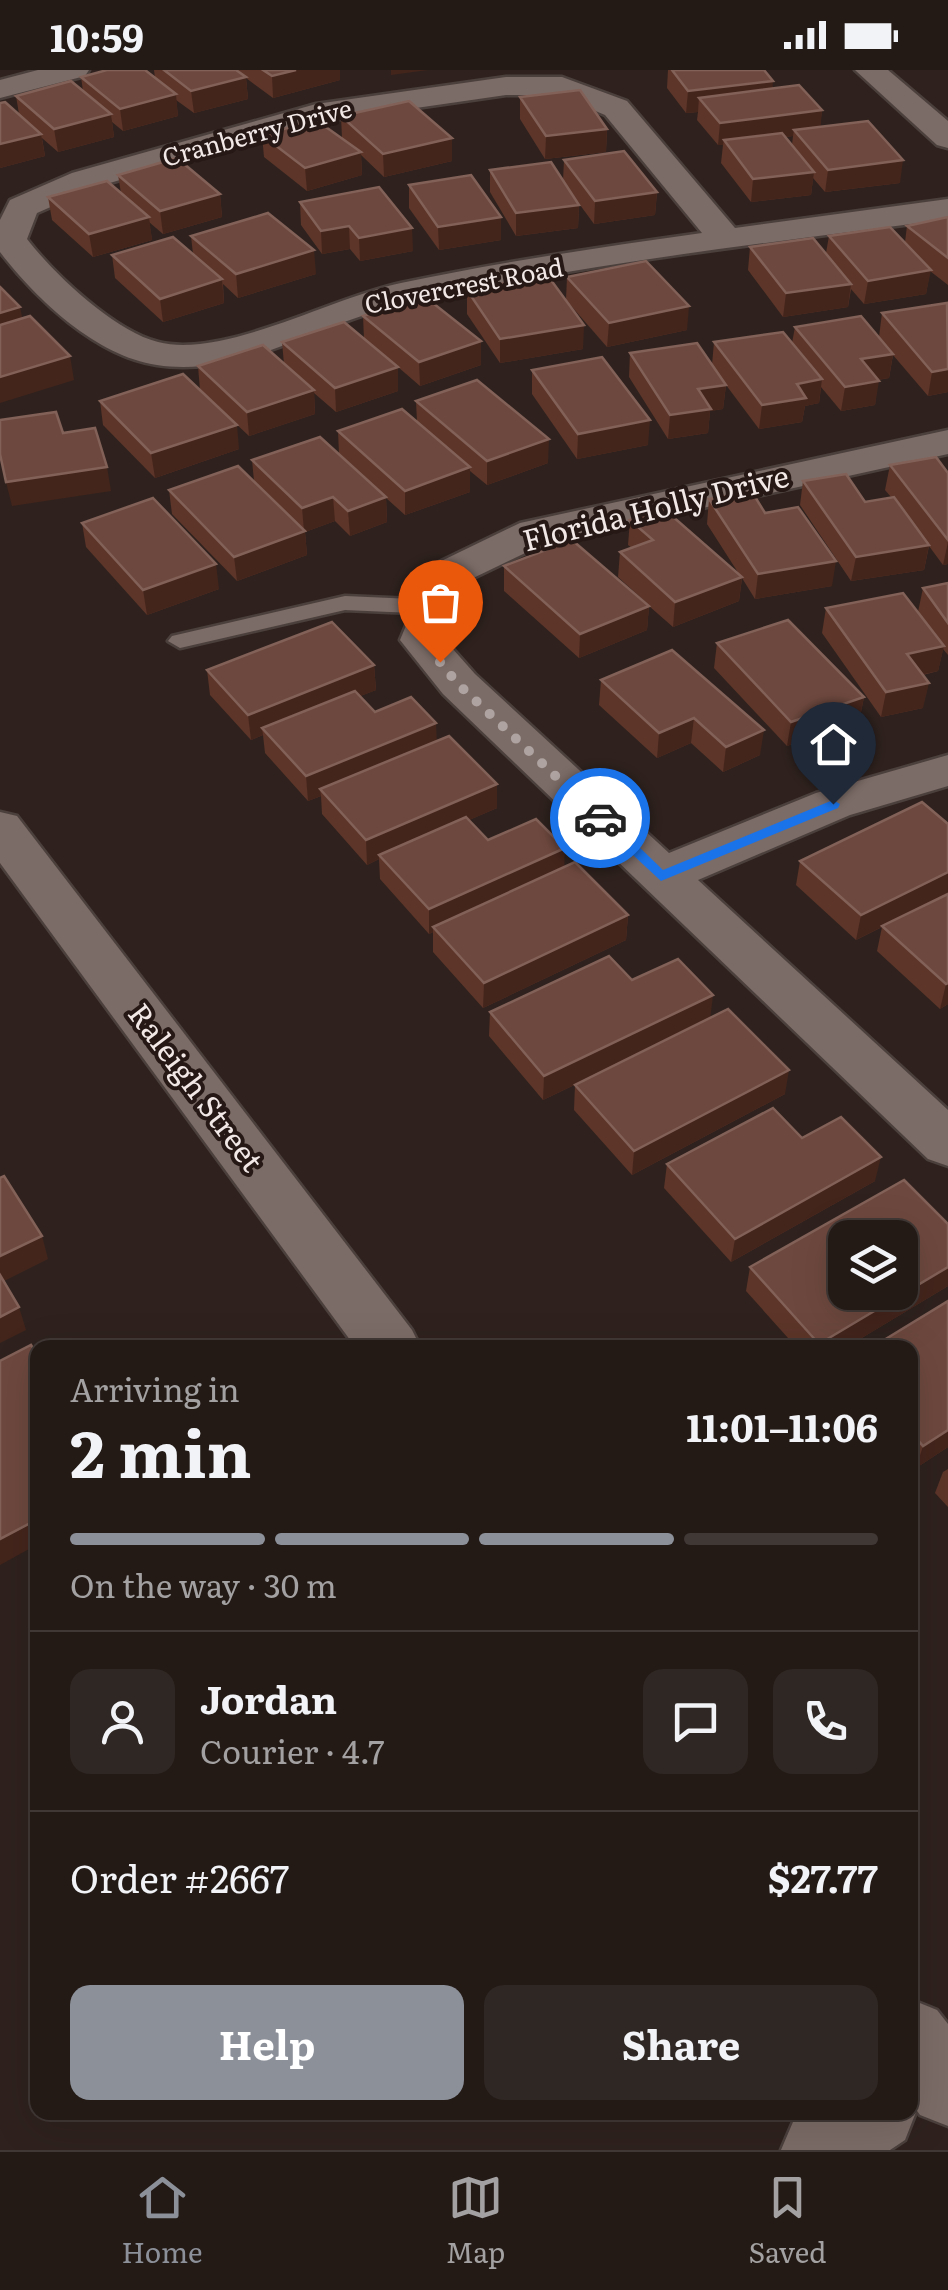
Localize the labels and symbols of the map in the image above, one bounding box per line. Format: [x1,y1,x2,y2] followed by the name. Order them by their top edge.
[158,88,356,175] street label: Cranberry Drive
[361,247,566,322] street label: Clovercrest Road
[518,452,793,560] street label: Florida Holly Drive
[398,560,483,663] pin
[791,702,876,805] pin
[550,768,650,868] courier
[119,993,275,1180] street label: Raleigh Street

